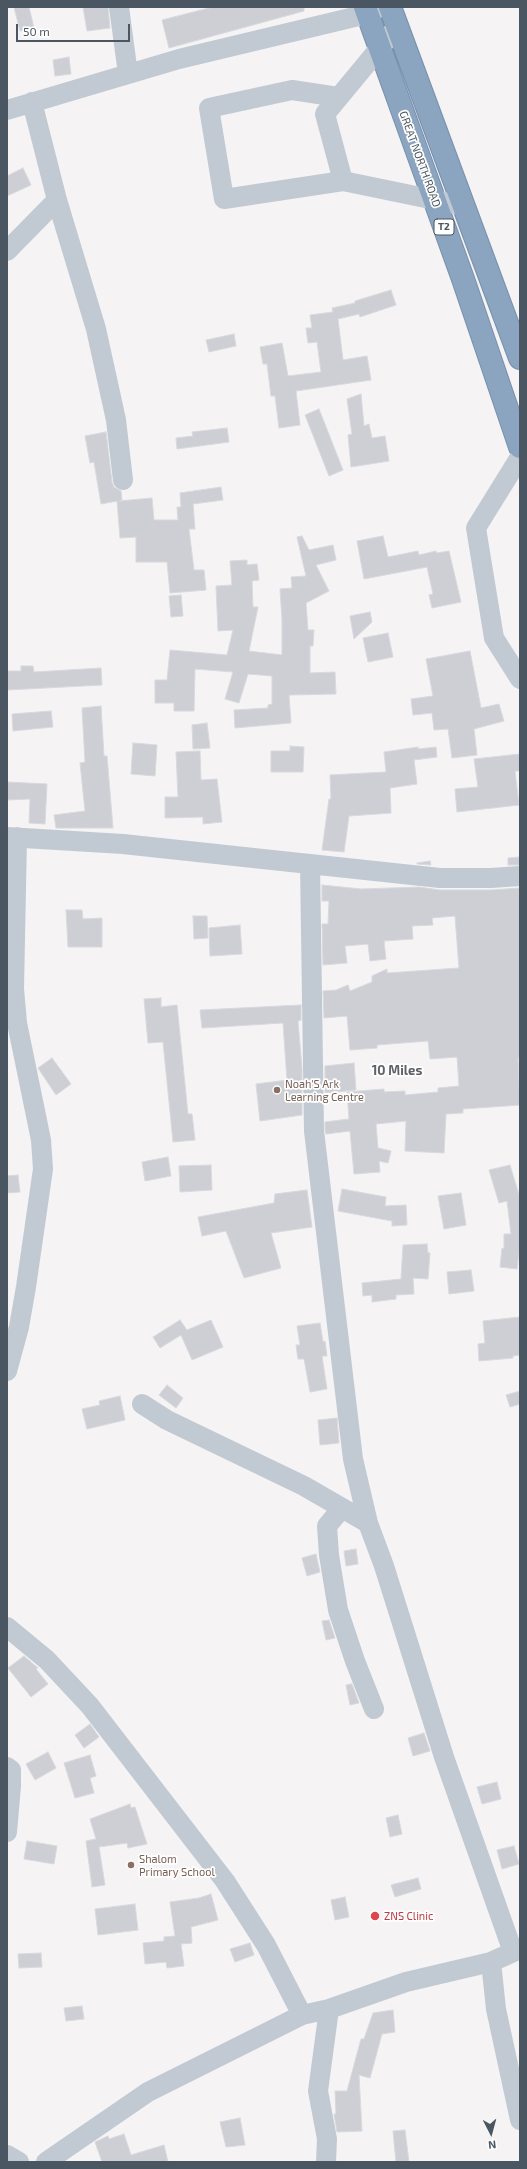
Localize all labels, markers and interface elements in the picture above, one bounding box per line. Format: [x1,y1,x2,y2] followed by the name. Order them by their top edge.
[18,16,132,42] scale bar
[23,24,50,38] text: 50 m
[397,109,443,209] street label: GREAT NORTH ROAD
[434,219,454,235] road number: T2
[372,1063,422,1079] district label: 10 Miles
[285,1077,364,1103] place label: Noah'S Ark Learning Centre
[272,1085,282,1095] marker: Noah'S Ark Learning Centre
[139,1852,215,1878] place label: Shalom Primary School
[126,1860,136,1870] marker: Shalom Primary School
[384,1909,433,1923] place label: ZNS Clinic
[369,1910,381,1922] marker: ZNS Clinic
[471,2113,511,2153] north arrow
[488,2139,497,2152] text: N

